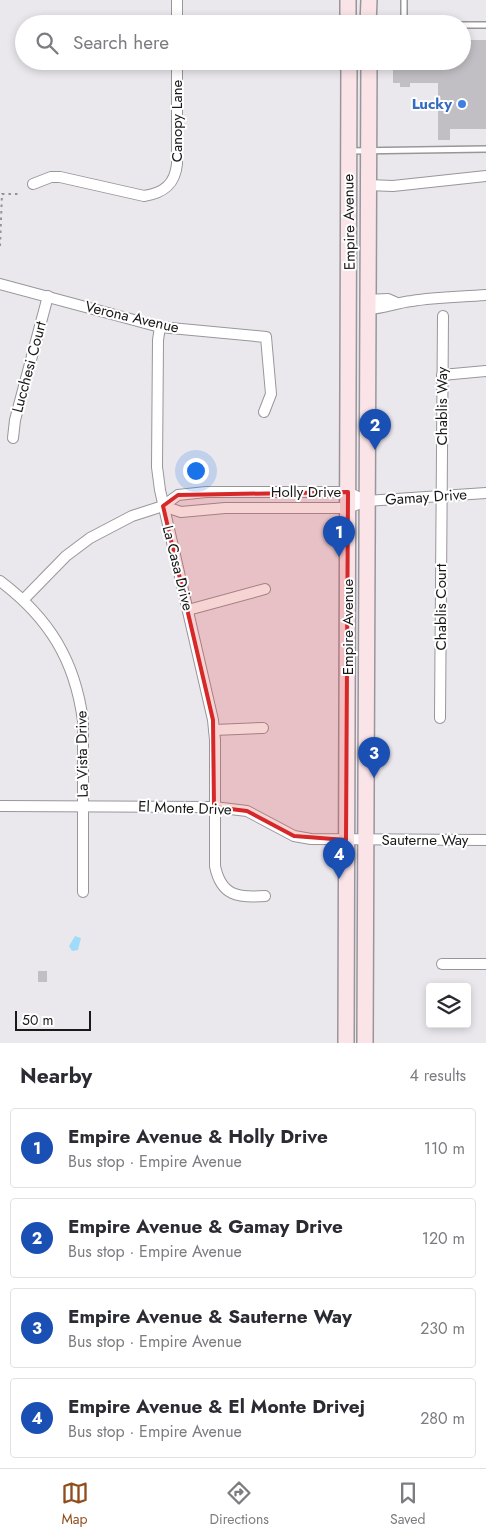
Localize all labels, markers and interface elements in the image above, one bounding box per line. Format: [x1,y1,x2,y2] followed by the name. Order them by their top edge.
[15,15,471,70] search box
[33,29,61,57] icon: search
[73,29,169,56] text: Search here
[166,79,188,162] street label: Canopy Lane
[412,93,452,115] place label: Lucky
[456,98,468,110] marker: Lucky
[337,173,361,270] street label: Empire Avenue
[83,296,181,339] street label: Verona Avenue
[6,318,52,415] street label: Lucchesi Court
[431,366,453,445] street label: Chablis Way
[359,409,391,450] pin: 2
[183,458,209,484] your location
[271,481,341,503] street label: Holly Drive
[384,483,468,511] street label: Gamay Drive
[323,516,355,557] pin: 1
[157,523,199,613] street label: La Casa Drive
[430,563,452,650] street label: Chablis Court
[337,579,359,675] street label: Empire Avenue
[70,710,94,798] street label: La Vista Drive
[358,737,390,778] pin: 3
[138,795,232,821] street label: El Monte Drive
[382,829,469,851] street label: Sauterne Way
[323,838,355,879] pin: 4
[426,983,471,1028] map controls
[426,983,471,1028] button: layers
[15,1008,91,1031] scale bar
[22,1010,53,1030] text: 50 m
[20,1061,92,1091] text: Nearby
[410,1064,466,1087] text: 4 results
[68,1123,328,1150] text: Empire Avenue & Holly Drive
[33,1137,41,1160] text: 1
[424,1137,465,1160] text: 110 m
[68,1150,242,1173] text: Bus stop · Empire Avenue
[68,1213,343,1240] text: Empire Avenue & Gamay Drive
[32,1227,42,1250] text: 2
[422,1227,465,1250] text: 120 m
[68,1240,242,1263] text: Bus stop · Empire Avenue
[68,1303,352,1330] text: Empire Avenue & Sauterne Way
[32,1317,42,1340] text: 3
[420,1317,465,1340] text: 230 m
[68,1330,242,1353] text: Bus stop · Empire Avenue
[68,1393,365,1420] text: Empire Avenue & El Monte Drivej
[31,1407,43,1430] text: 4
[420,1407,465,1430] text: 280 m
[68,1420,242,1443] text: Bus stop · Empire Avenue
[61,1479,89,1529] tab: Map
[210,1479,269,1529] tab: Directions
[390,1479,425,1529] tab: Saved

